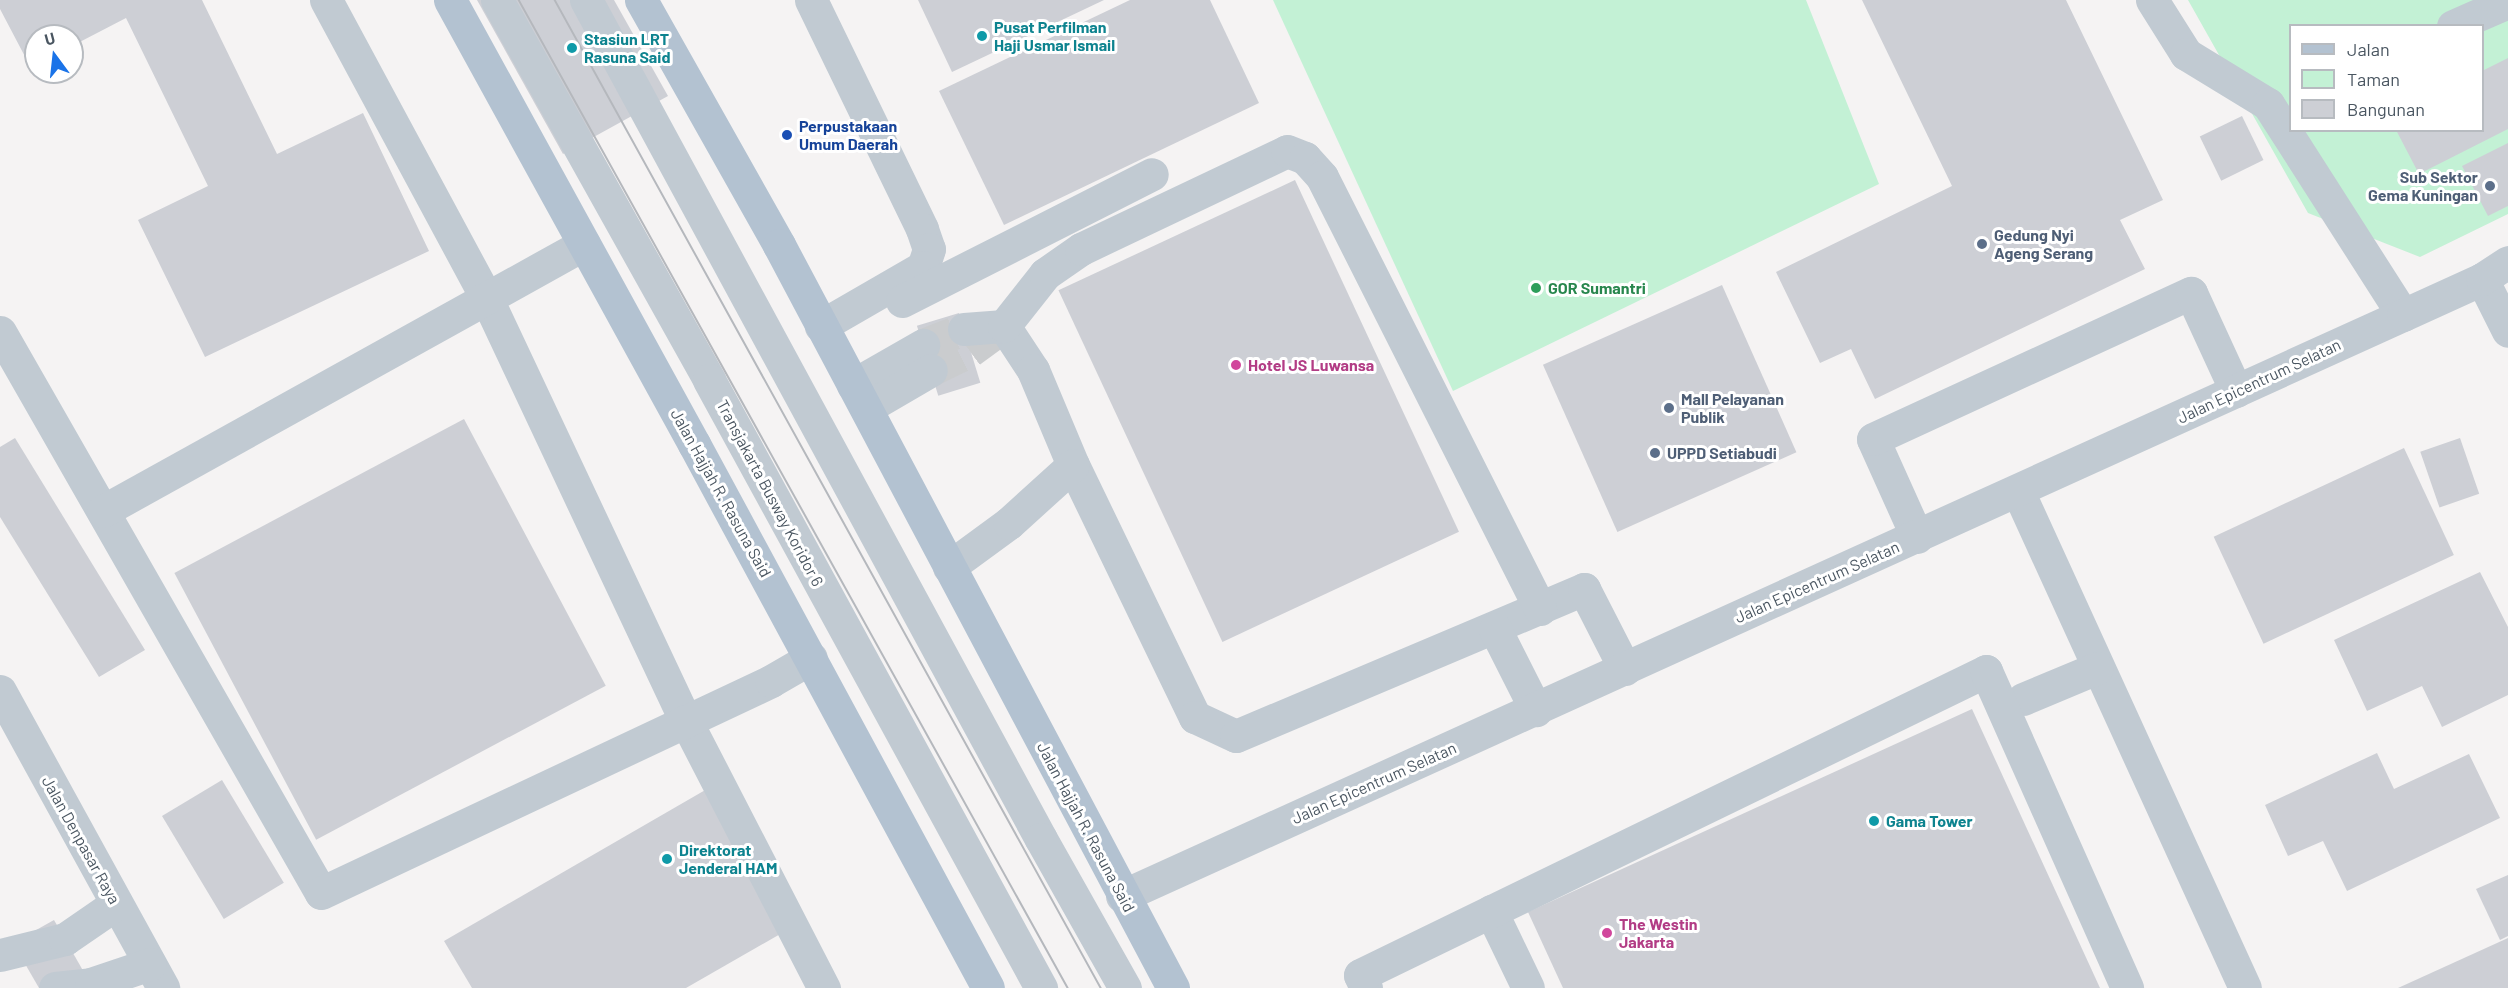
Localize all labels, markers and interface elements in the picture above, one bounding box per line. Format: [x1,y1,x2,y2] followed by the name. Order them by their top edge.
[994,17,1115,55] place label: Pusat Perfilman Haji Usmar Ismail
[24,24,84,84] north arrow
[2289,24,2484,132] legend
[42,28,57,49] text: U
[584,29,670,67] place label: Stasiun LRT Rasuna Said
[975,29,989,43] marker: Pusat Perfilman Haji Usmar Ismail
[2347,38,2390,60] text: Jalan
[565,41,579,55] marker: Stasiun LRT Rasuna Said
[2347,68,2400,90] text: Taman
[2347,98,2425,120] text: Bangunan
[799,116,898,154] place label: Perpustakaan Umum Daerah
[780,128,794,142] marker: Perpustakaan Umum Daerah
[2368,167,2478,205] place label: Sub Sektor Gema Kuningan
[2483,179,2497,193] marker: Sub Sektor Gema Kuningan
[1994,225,2093,263] place label: Gedung Nyi Ageng Serang
[1975,237,1989,251] marker: Gedung Nyi Ageng Serang
[1548,278,1646,298] place label: GOR Sumantri
[1529,281,1543,295] marker: GOR Sumantri
[2174,335,2344,427] street label: Jalan Epicentrum Selatan
[1248,355,1374,375] place label: Hotel JS Luwansa
[1229,358,1243,372] marker: Hotel JS Luwansa
[1681,389,1784,427] place label: Mall Pelayanan Publik
[713,396,827,590] street label: Transjakarta Busway Koridor 6
[1662,401,1676,415] marker: Mall Pelayanan Publik
[667,405,775,581] street label: Jalan Hajjah R. Rasuna Said
[1667,443,1777,463] place label: UPPD Setiabudi
[1648,446,1662,460] marker: UPPD Setiabudi
[1732,537,1902,627] street label: Jalan Epicentrum Selatan
[1289,738,1459,828] street label: Jalan Epicentrum Selatan
[1033,739,1139,915] street label: Jalan Hajjah R. Rasuna Said
[38,773,124,907] street label: Jalan Denpasar Raya
[1886,811,1973,831] place label: Gama Tower
[1867,814,1881,828] marker: Gama Tower
[679,840,777,878] place label: Direktorat Jenderal HAM
[660,852,674,866] marker: Direktorat Jenderal HAM
[1619,914,1698,952] place label: The Westin Jakarta
[1600,926,1614,940] marker: The Westin Jakarta

